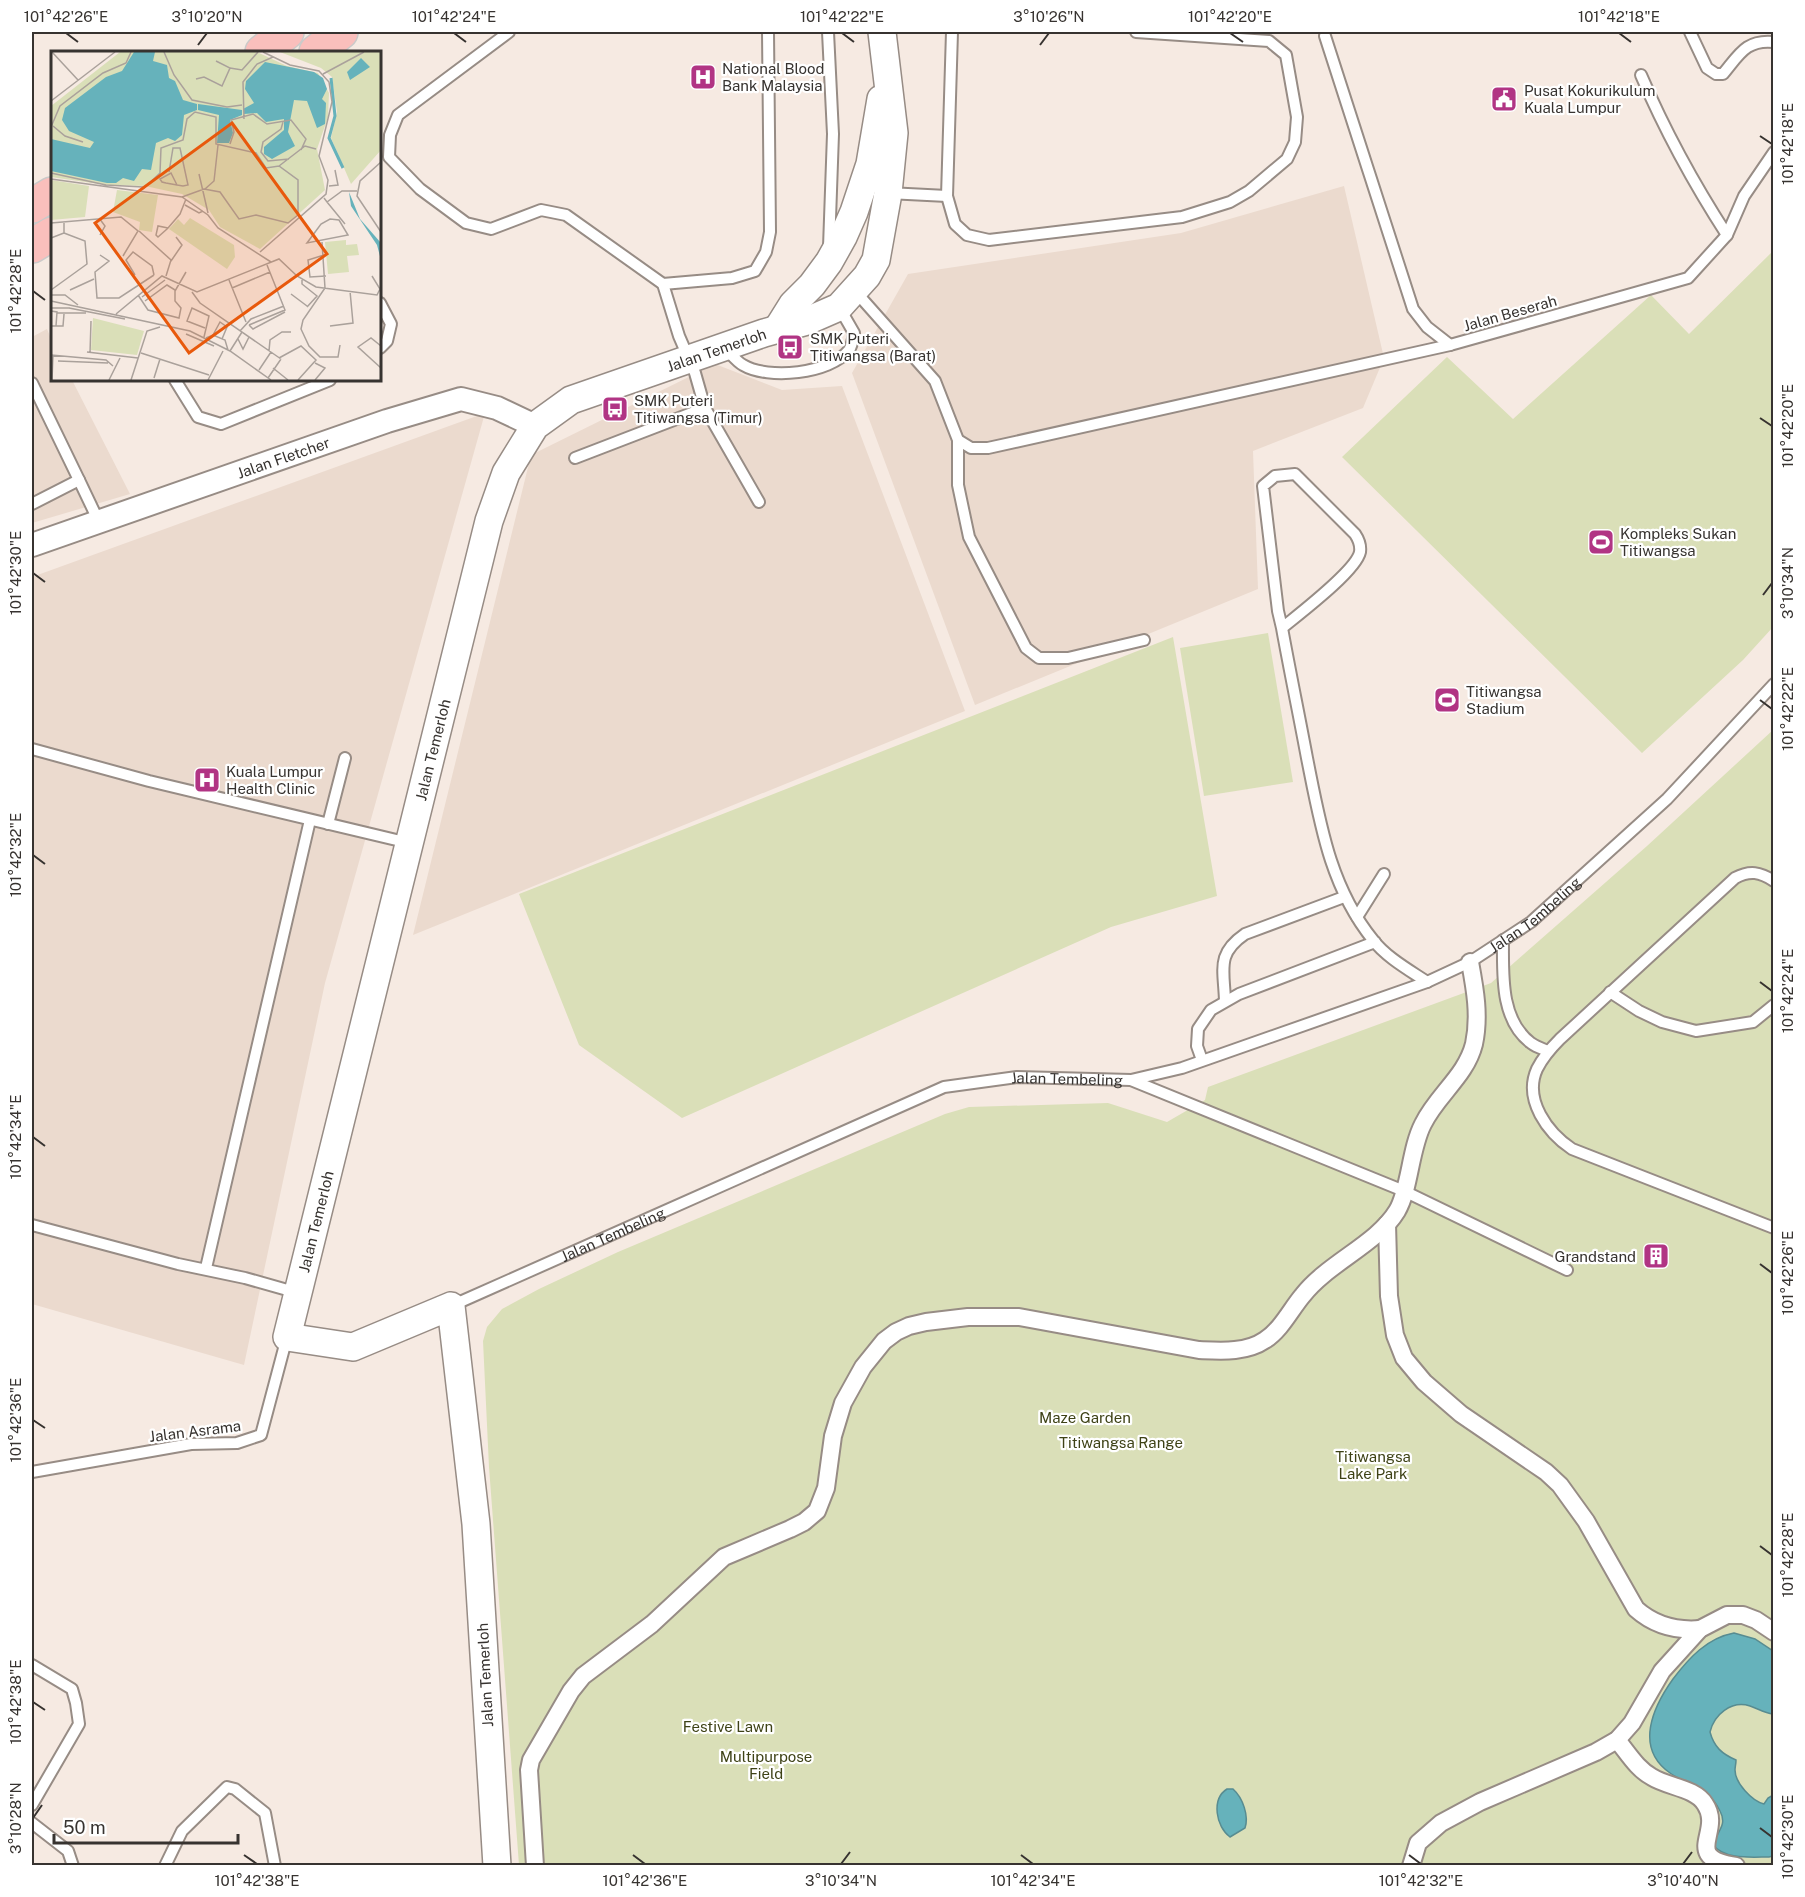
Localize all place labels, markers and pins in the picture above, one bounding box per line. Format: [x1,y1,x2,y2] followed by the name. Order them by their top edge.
[722,60,825,94] place label: National Blood Bank Malaysia
[688,62,718,92] hospital icon: National Blood Bank Malaysia
[1524,82,1655,116] place label: Pusat Kokurikulum Kuala Lumpur
[1489,84,1519,114] public building icon: Pusat Kokurikulum Kuala Lumpur
[810,330,936,364] place label: SMK Puteri Titiwangsa (Barat)
[775,332,805,362] bus stop icon: SMK Puteri Titiwangsa (Barat)
[634,392,763,426] place label: SMK Puteri Titiwangsa (Timur)
[600,394,630,424] bus stop icon: SMK Puteri Titiwangsa (Timur)
[1620,525,1736,559] place label: Kompleks Sukan Titiwangsa
[1586,527,1616,557] sports icon: Kompleks Sukan Titiwangsa
[1466,683,1542,717] place label: Titiwangsa Stadium
[1432,685,1462,715] sports icon: Titiwangsa Stadium
[226,763,323,797] place label: Kuala Lumpur Health Clinic
[192,765,222,795] hospital icon: Kuala Lumpur Health Clinic
[1641,1241,1671,1271] building icon: Grandstand
[1554,1248,1636,1265] place label: Grandstand

